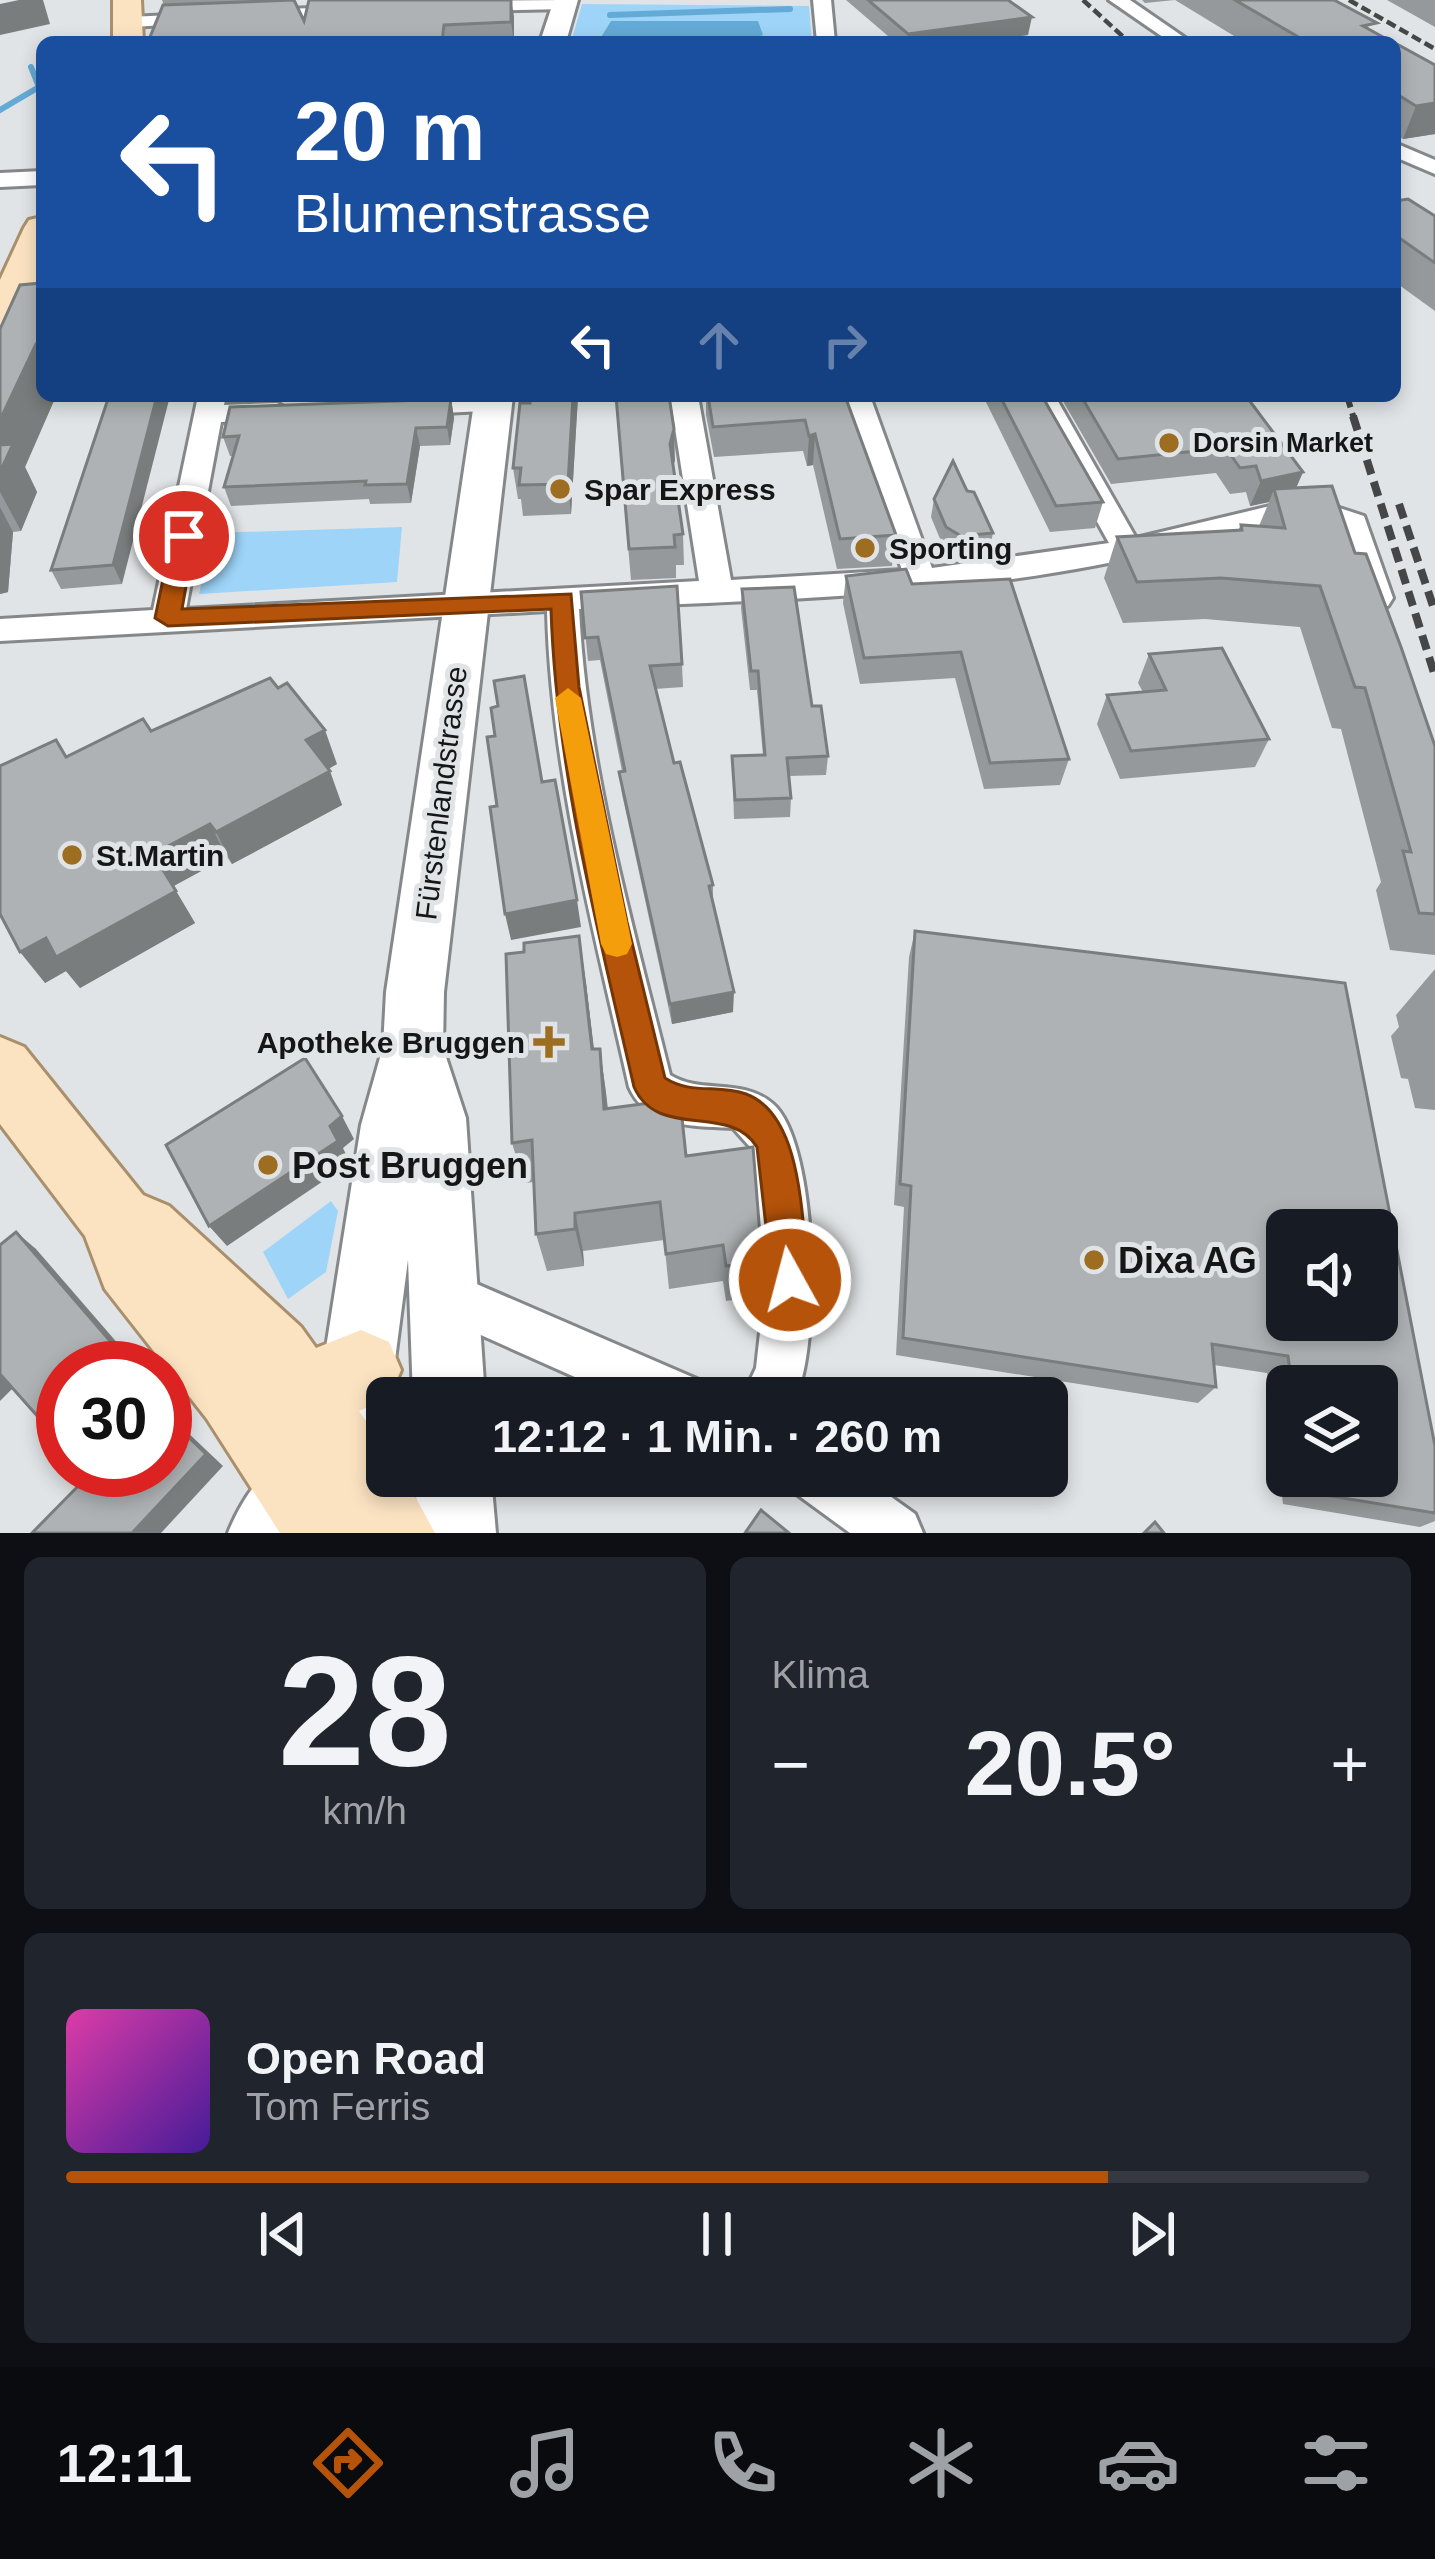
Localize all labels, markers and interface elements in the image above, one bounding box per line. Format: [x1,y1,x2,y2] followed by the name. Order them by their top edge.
[96,84,252,240] icon: left
[294,84,485,178] text: 20 m
[294,183,651,243] text: Blumenstrasse
[560,312,626,378] icon: left
[686,312,752,378] icon: ahead
[812,312,878,378] icon: right
[1193,428,1373,458] place label: Dorsin Market
[1156,430,1182,456] marker: Dorsin Market
[584,473,776,506] place label: Spar Express
[547,476,573,502] marker: Spar Express
[133,485,235,587] pin
[151,503,217,569] icon: arrive
[889,532,1012,565] place label: Sporting
[852,535,878,561] marker: Sporting
[409,664,473,922] street label: Fürstenlandstrasse
[96,839,224,872] place label: St.Martin
[59,842,85,868] marker: St.Martin
[257,1026,525,1059] place label: Apotheke Bruggen
[536,1029,562,1055] marker: Apotheke Bruggen
[292,1145,528,1186] place label: Post Bruggen
[255,1152,281,1178] marker: Post Bruggen
[1266,1209,1398,1497] map controls
[1266,1209,1398,1341] button: sound
[727,1217,853,1343] position arrow
[1118,1240,1257,1281] place label: Dixa AG
[1081,1247,1107,1273] marker: Dixa AG
[36,1341,192,1497] speed limit sign: 30
[1266,1365,1398,1497] button: layers
[492,1411,942,1462] text: 12:12 · 1 Min. · 260 m
[278,1624,452,1798] text: 28
[772,1653,869,1696] text: Klima
[965,1714,1176,1814] text: 20.5°
[772,1727,810,1801] text: −
[1330,1727,1369,1801] text: +
[322,1789,407,1832] text: km/h
[246,2033,486,2084] text: Open Road
[246,2085,430,2128] text: Tom Ferris
[250,2201,316,2267] icon: previous
[684,2201,750,2267] icon: pause
[1119,2201,1185,2267] icon: next
[306,2421,390,2505] icon: directions
[503,2421,587,2505] icon: music
[701,2421,785,2505] icon: phone
[899,2421,983,2505] icon: climate
[1096,2421,1180,2505] icon: car
[1294,2421,1378,2505] icon: filters
[57,2433,192,2493] text: 12:11

